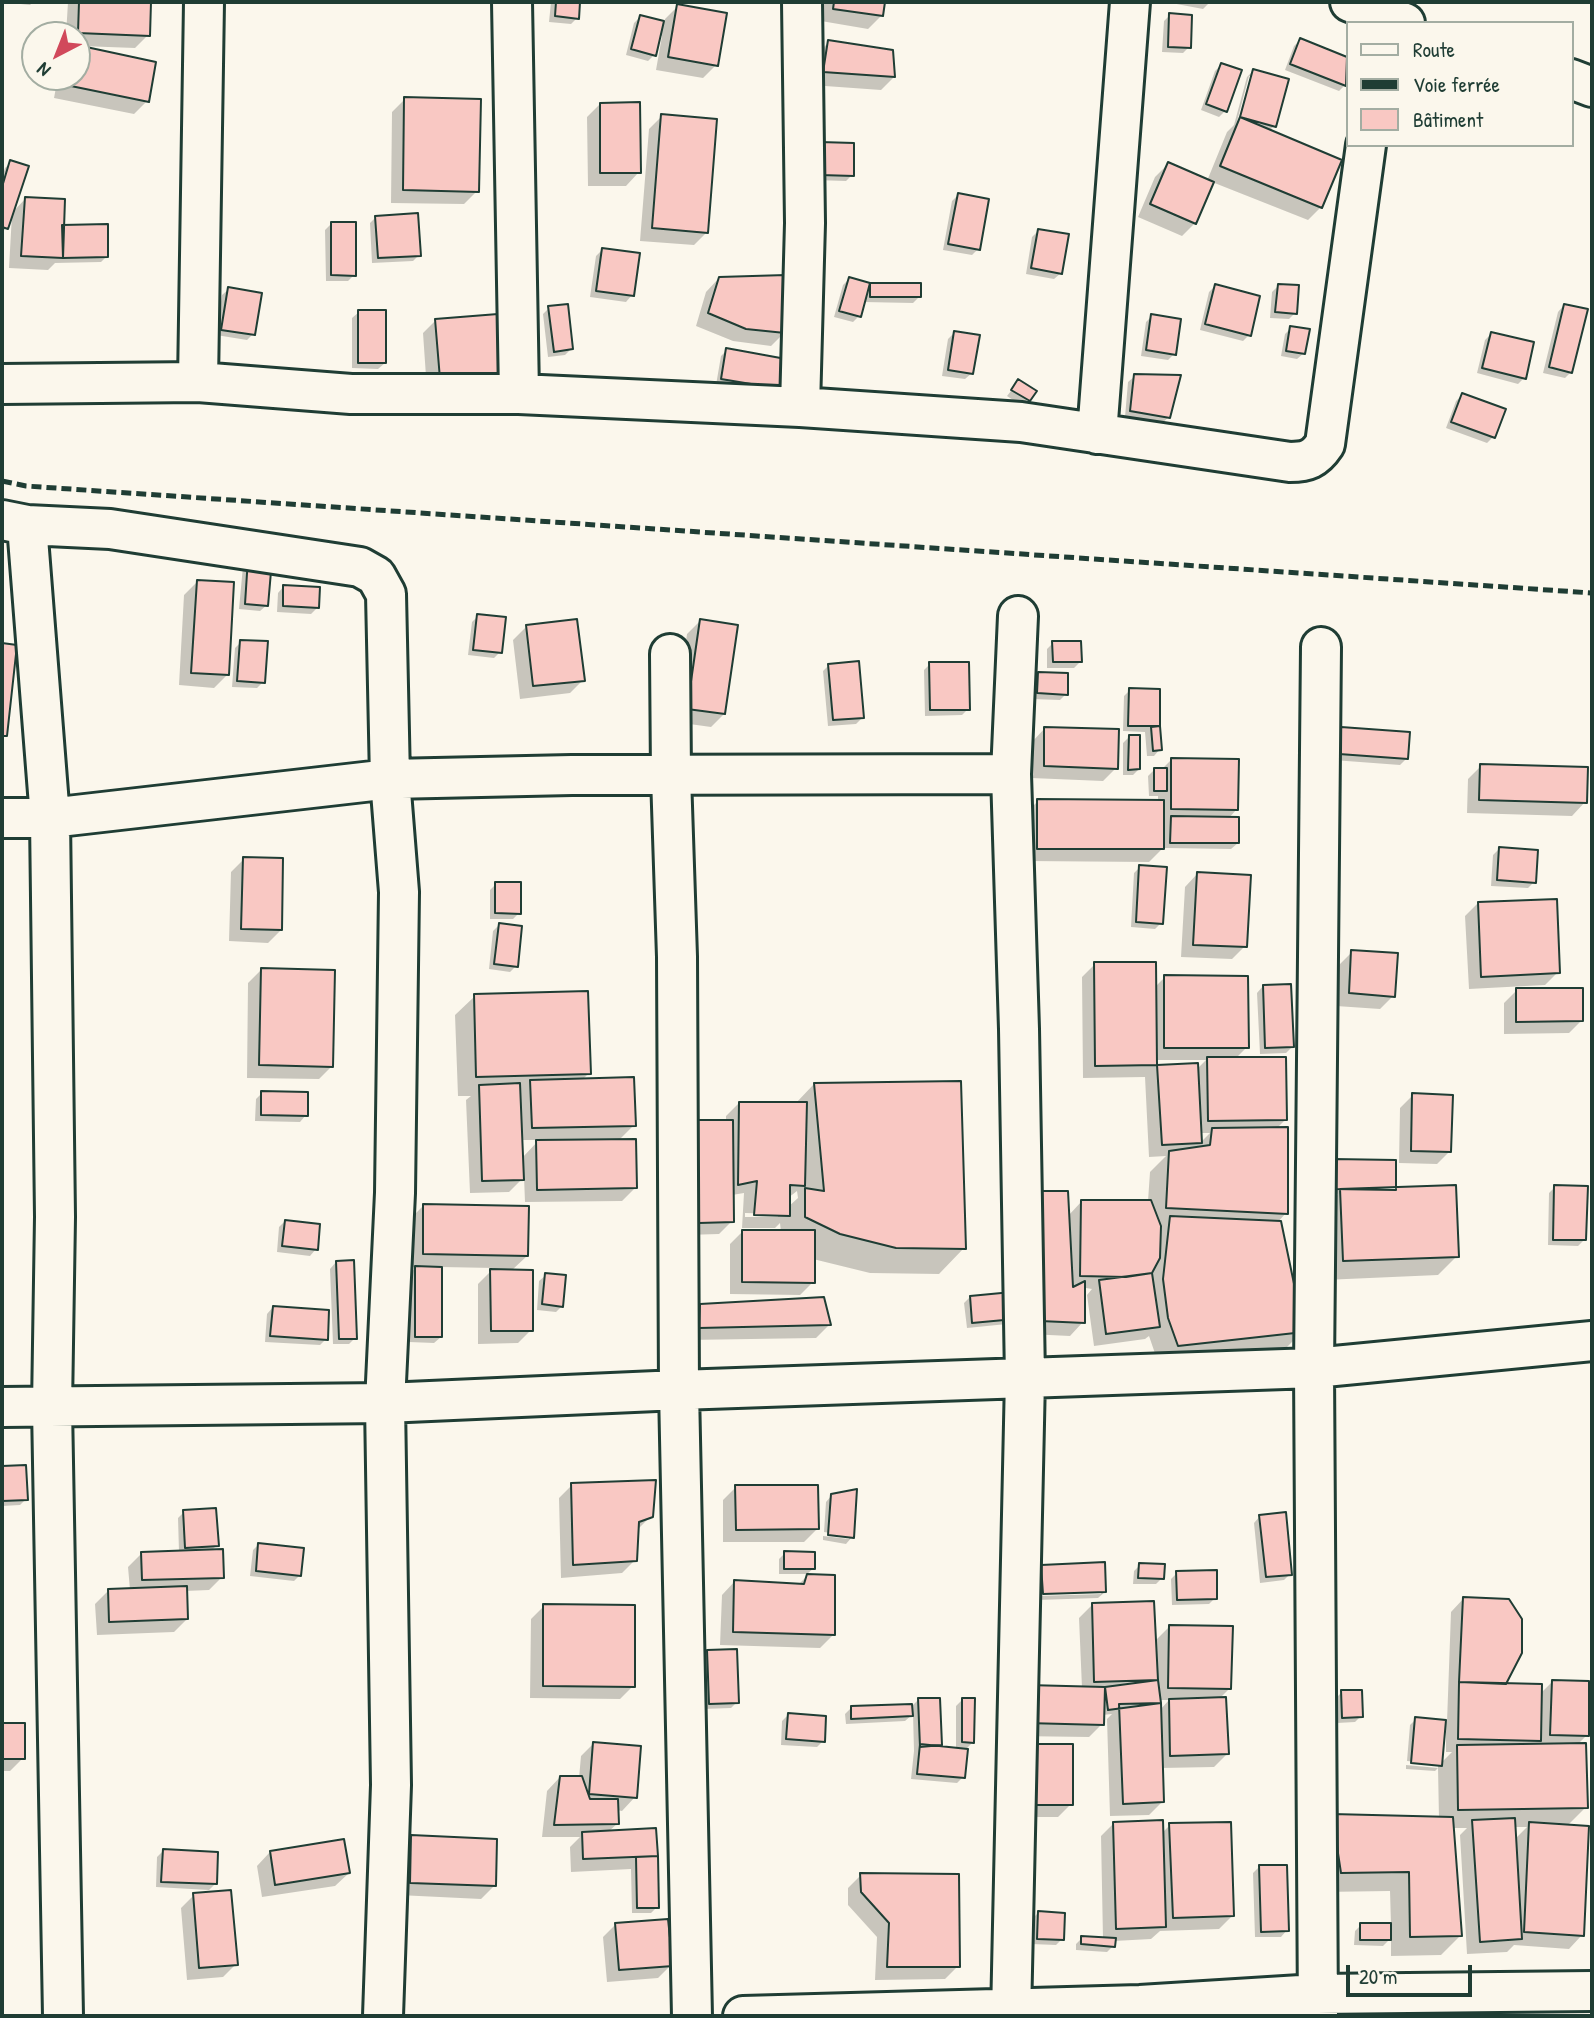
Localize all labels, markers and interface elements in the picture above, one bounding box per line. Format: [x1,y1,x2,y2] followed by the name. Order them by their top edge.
[21,21,91,91] north arrow
[1346,21,1573,147] legend
[1413,35,1455,64] text: Route
[31,57,56,83] text: N
[1413,70,1500,99] text: Voie ferrée
[1413,105,1483,134] text: Bâtiment
[1349,1952,1475,1996] scale bar
[1359,1962,1397,1991] text: 20 m

